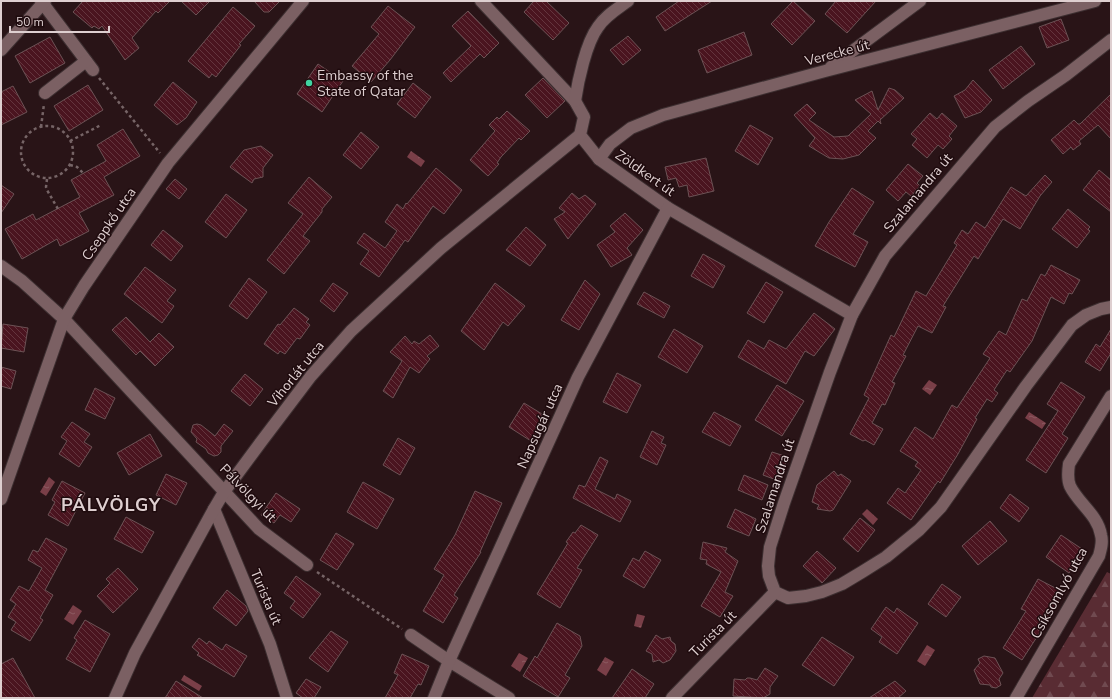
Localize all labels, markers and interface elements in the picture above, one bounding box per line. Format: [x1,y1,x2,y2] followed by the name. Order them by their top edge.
[10,8,109,34] scale bar
[16,14,44,30] text: 50 m
[802,35,871,71] street label: Verecke út
[317,66,413,101] place label: Embassy of the State of Qatar
[304,78,314,88] marker: Embassy of the State of Qatar
[611,145,679,201] street label: Zöldkert út
[879,149,957,237] street label: Szalamandra út
[77,184,141,264] street label: Cseppkő utca
[263,337,329,412] street label: Vihorlát utca
[513,380,567,472] street label: Napsugár utca
[751,436,799,536] street label: Szalamandra út
[215,460,281,526] street label: Pálvölgyi út
[61,493,161,517] district label: PÁLVÖLGY
[1026,544,1092,642] street label: Csíksomlyó utca
[246,566,286,628] street label: Turista út
[685,606,741,662] street label: Turista út

